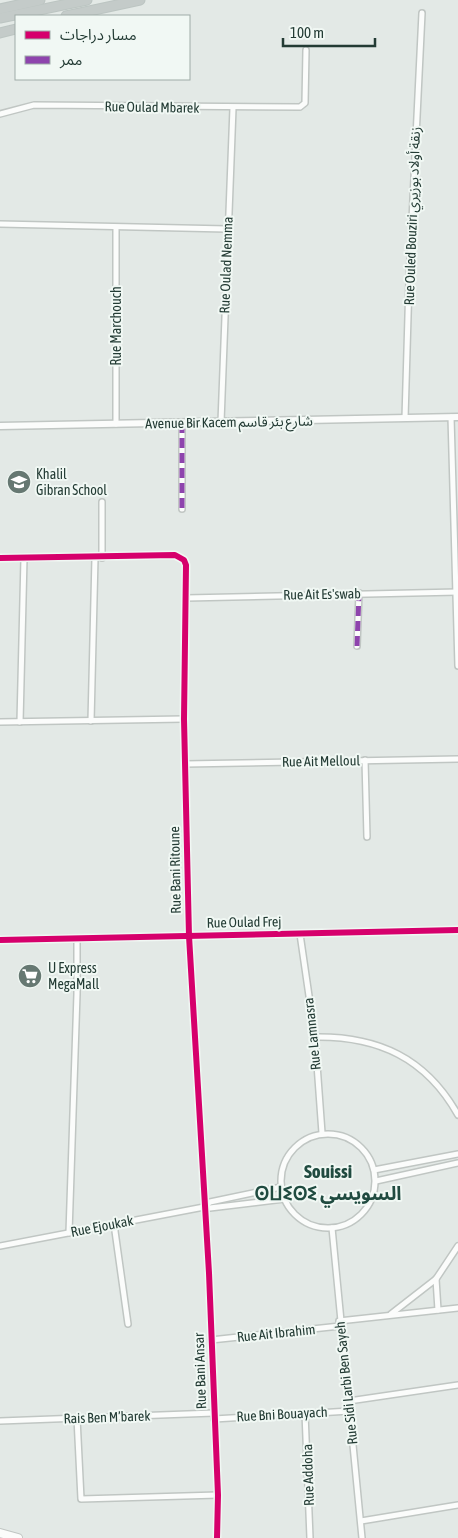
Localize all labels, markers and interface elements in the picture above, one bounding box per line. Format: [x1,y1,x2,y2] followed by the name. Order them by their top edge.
[15,15,190,80] legend
[283,15,376,47] scale bar
[290,24,324,41] text: 100 m
[60,26,137,44] text: مسار دراجات
[59,51,83,69] text: ممر
[104,98,200,116] street label: Rue Oulad Mbarek
[400,126,426,306] street label: Rue Ouled Bouziri زنقة أولاد بوزيري
[216,216,236,314] street label: Rue Oulad Nemma
[108,286,124,366] street label: Rue Marchouch
[145,413,313,434] street label: Avenue Bir Kacem شارع بئر قاسم
[36,466,107,498] place label: Khalil Gibran School
[6,469,32,495] school or university icon: Khalil Gibran School
[283,585,361,603] street label: Rue Ait Es'swab
[282,752,360,770] street label: Rue Ait Melloul
[166,826,184,914] street label: Rue Bani Ritoune
[206,913,282,931] street label: Rue Oulad Frej
[48,960,100,992] place label: U Express MegaMall
[17,963,43,989] supermarket icon: U Express MegaMall
[300,997,324,1071] street label: Rue Lamnasra
[254,1160,402,1208] district label: Souissi ⵙⵡⵉⵙⵉ السويسي
[69,1212,135,1240] street label: Rue Ejoukak
[236,1321,316,1345] street label: Rue Ait Ibrahim
[332,1321,360,1445] street label: Rue Sidi Larbi Ben Sayeh
[191,1332,209,1409] street label: Rue Bani Ansar
[236,1404,328,1424] street label: Rue Bni Bouayach
[63,1407,151,1427] street label: Rais Ben M’barek
[299,1444,317,1506] street label: Rue Addoha

